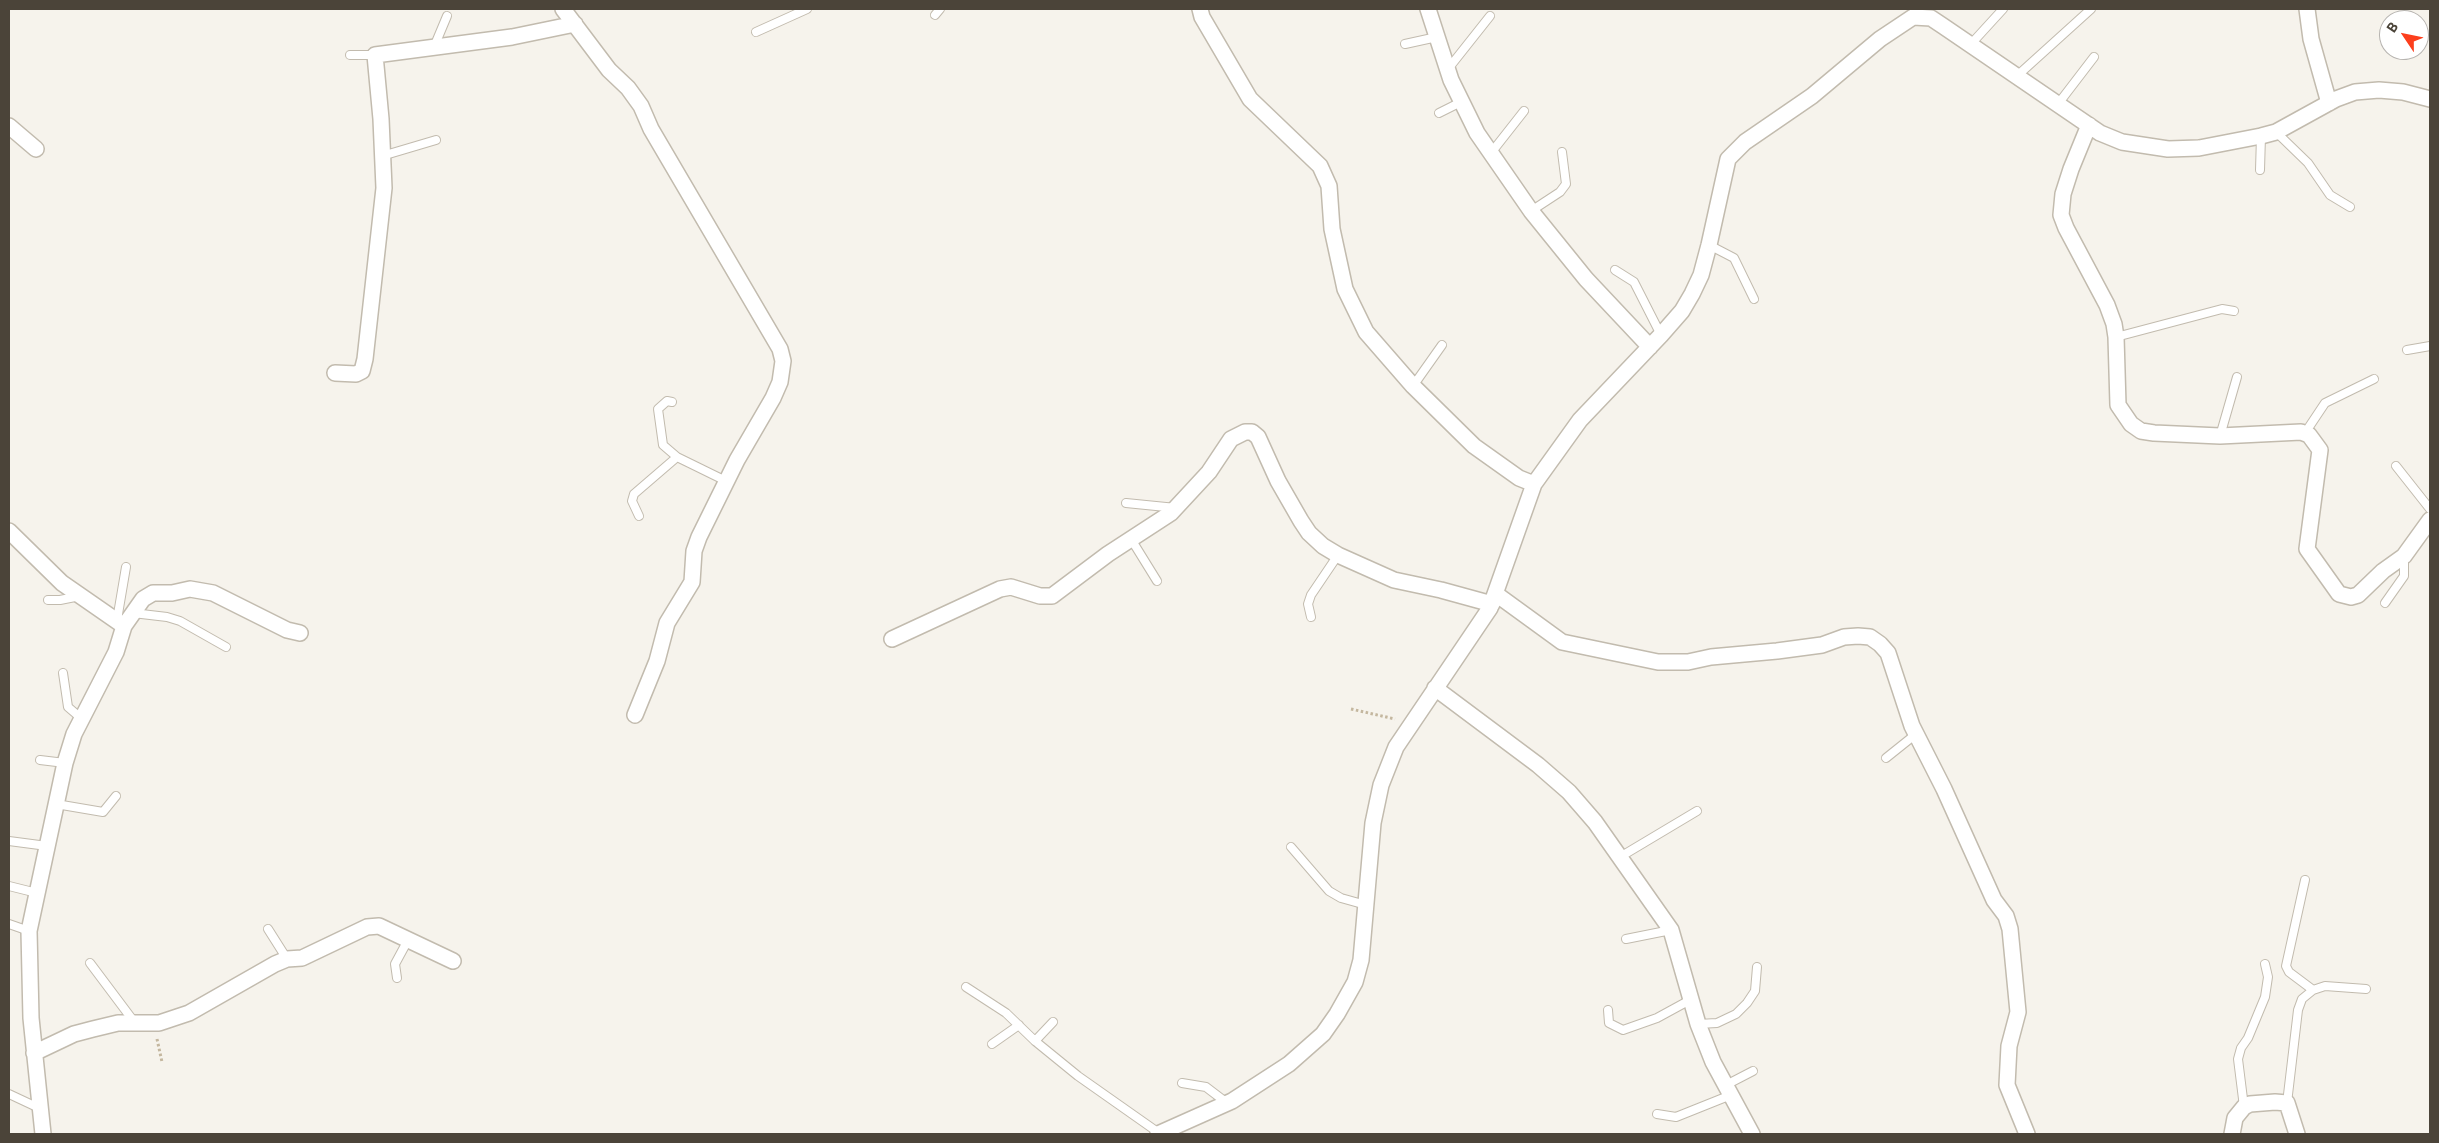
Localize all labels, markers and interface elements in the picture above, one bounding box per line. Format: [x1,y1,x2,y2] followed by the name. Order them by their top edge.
[2379,10,2429,60] north arrow
[2383,19,2401,35] text: B

